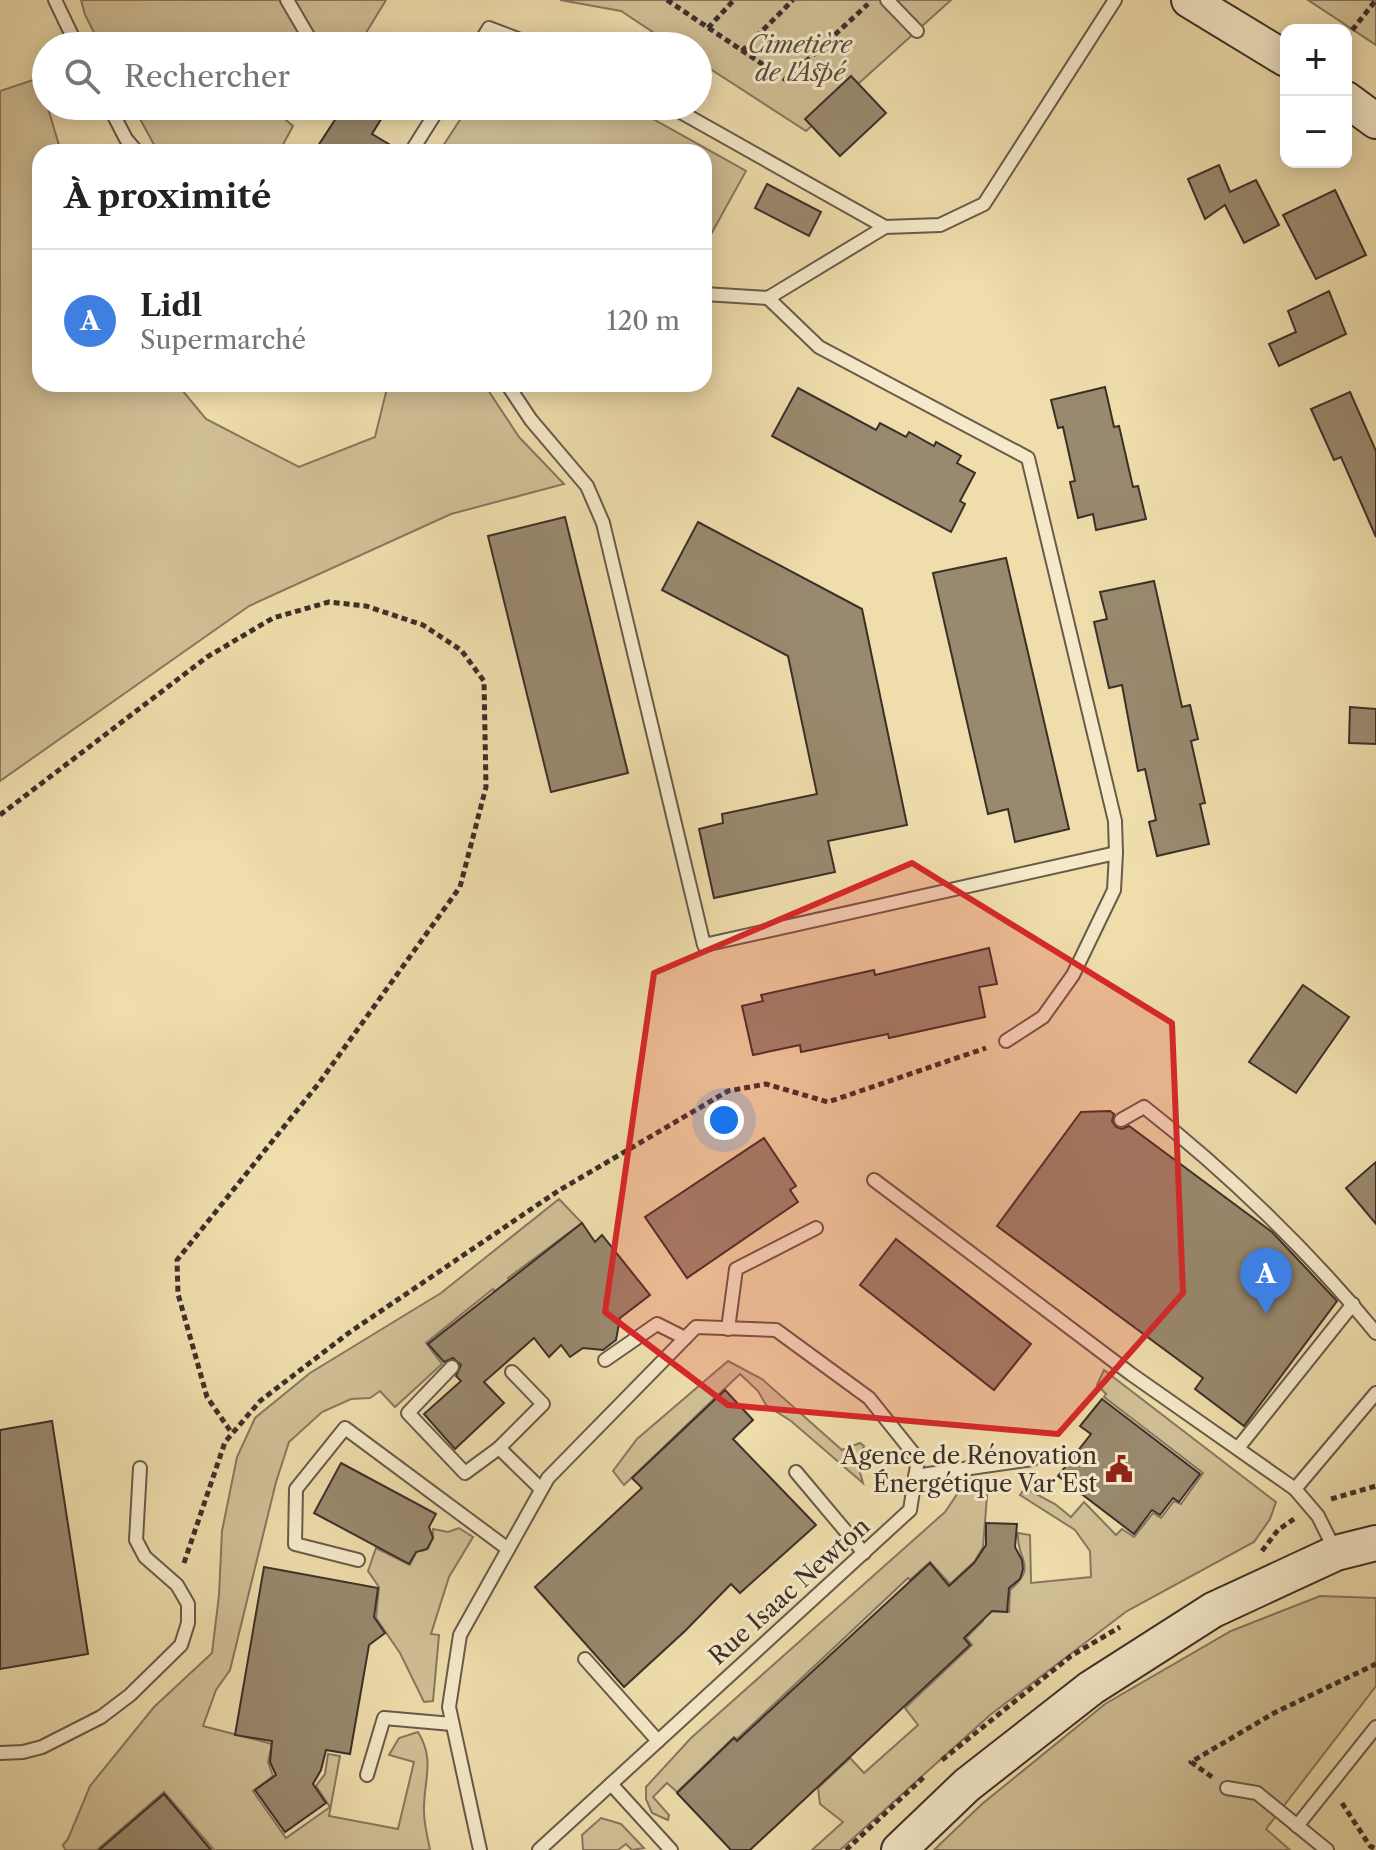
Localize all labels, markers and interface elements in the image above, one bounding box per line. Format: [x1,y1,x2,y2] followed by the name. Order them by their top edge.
[1280,24,1352,168] map controls
[1280,24,1352,96] button: +
[748,30,854,87] park label: Cimetière de l'Aspé
[32,32,712,120] search box
[60,54,104,98] icon: search
[124,58,290,95] text: Rechercher
[1280,96,1352,168] button: −
[64,175,271,217] text: À proximité
[140,287,202,324] text: Lidl
[80,305,100,337] text: A
[606,305,680,337] text: 120 m
[140,324,306,356] text: Supermarché
[704,1100,744,1140] your location
[1240,1248,1292,1314] pin: A
[840,1441,1098,1498] place label: Agence de Rénovation Énergétique Var Est
[1104,1454,1134,1484] public building icon: Agence de Rénovation Énergétique Var Est
[703,1511,875,1671] street label: Rue Isaac Newton

